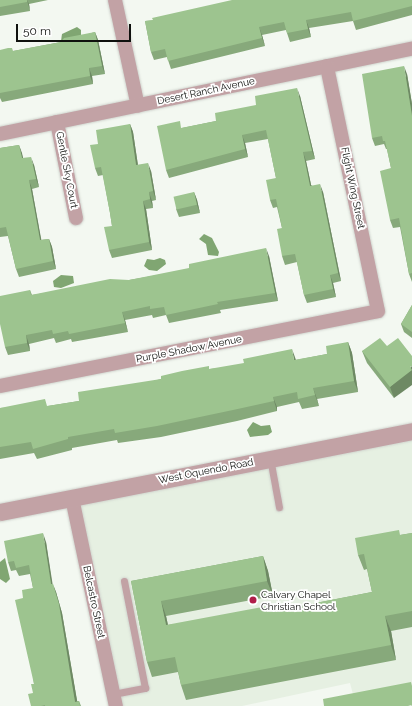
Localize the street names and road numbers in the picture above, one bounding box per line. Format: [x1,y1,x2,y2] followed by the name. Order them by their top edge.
[156,75,256,107] street label: Desert Ranch Avenue
[54,130,80,210] street label: Gentle Sky Court
[338,146,368,230] street label: Flight Wing Street
[135,333,243,365] street label: Purple Shadow Avenue
[158,456,254,486] street label: West Oquendo Road
[80,565,108,639] street label: Belcastro Street

